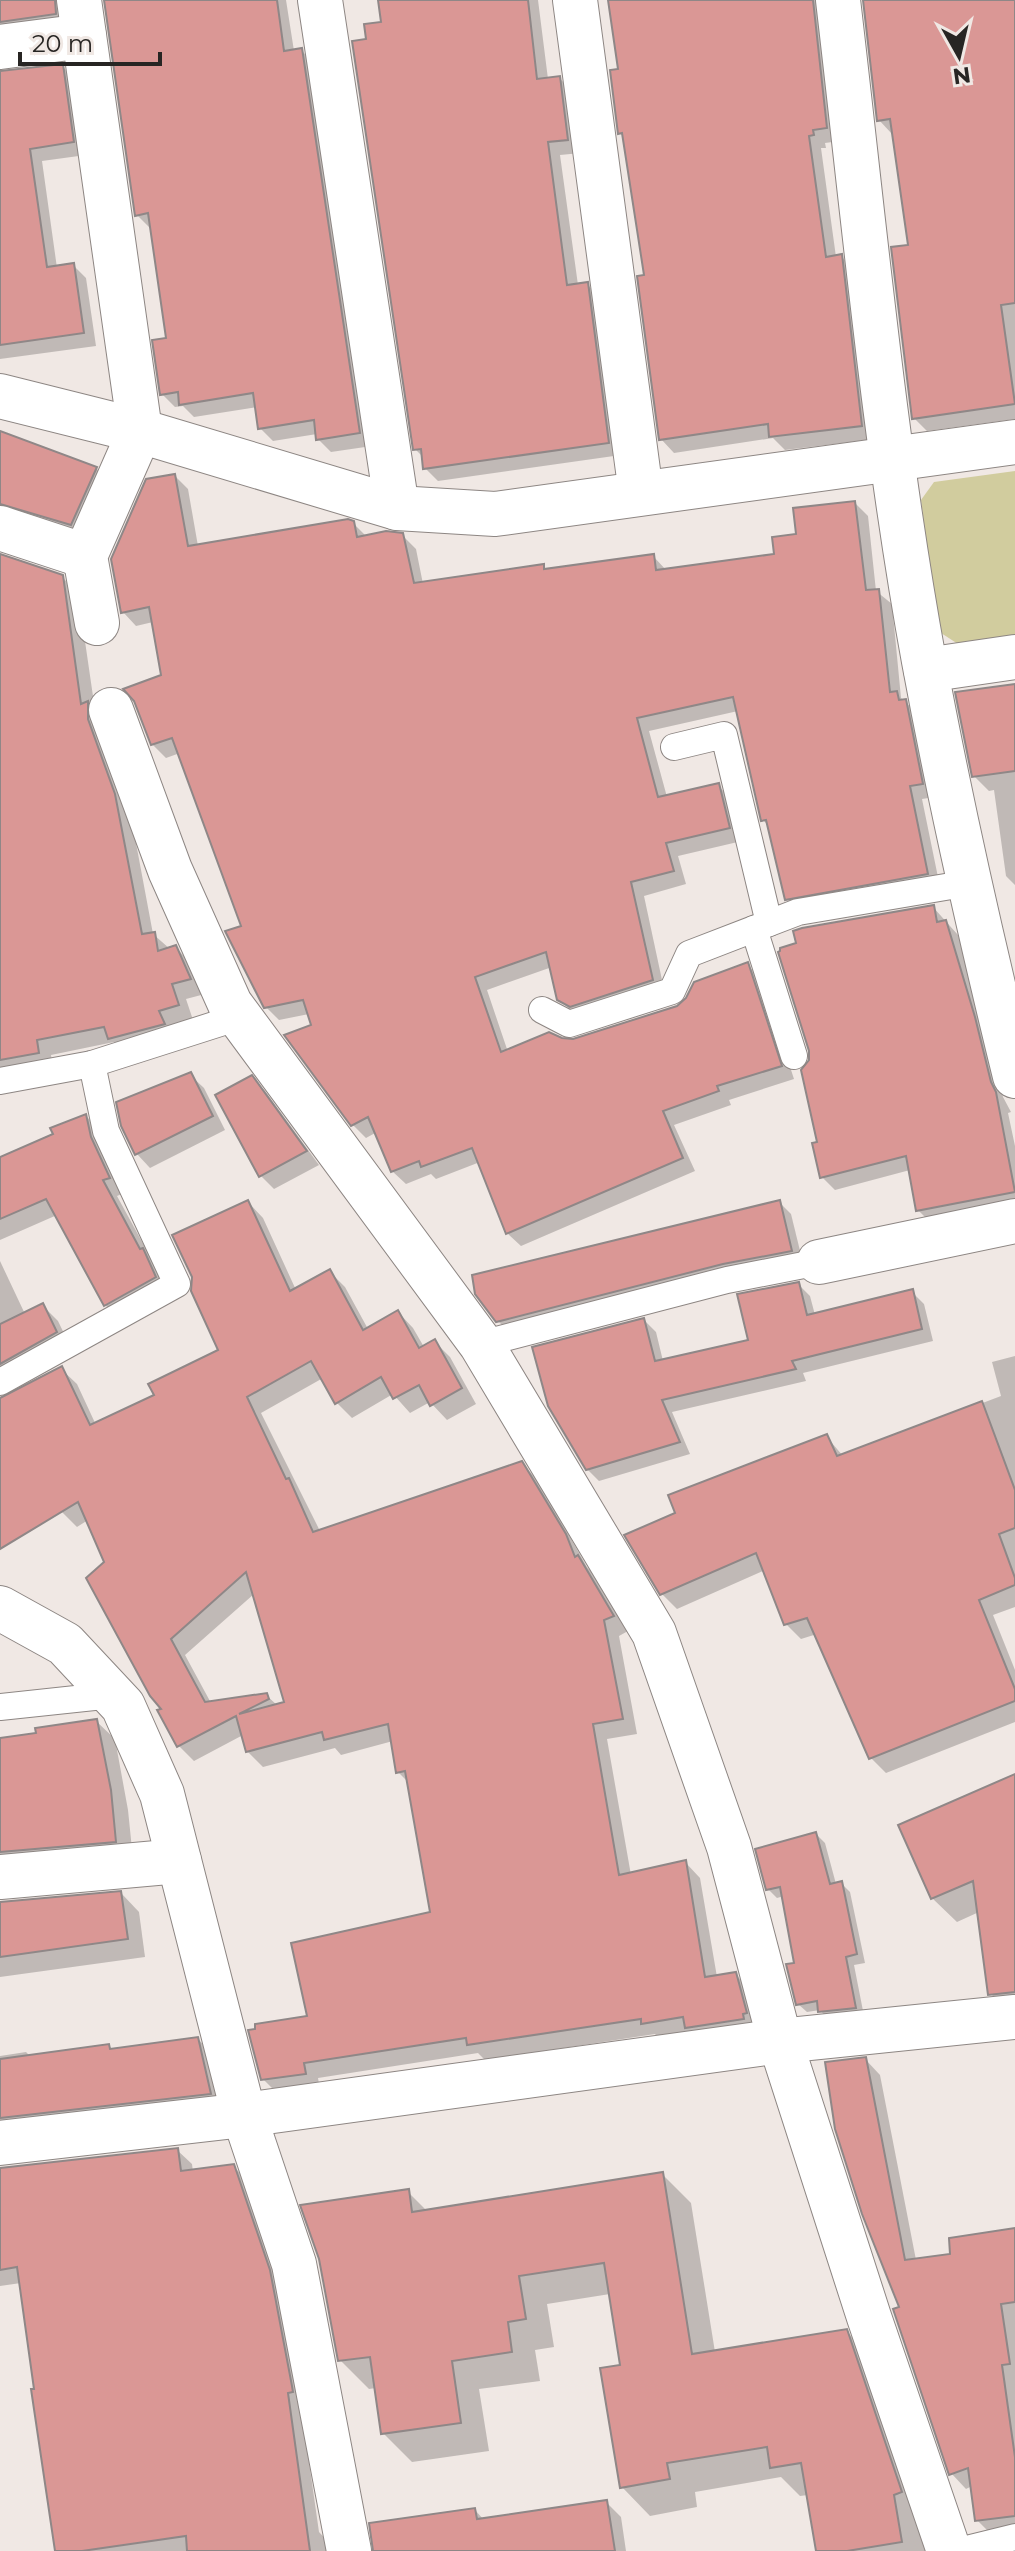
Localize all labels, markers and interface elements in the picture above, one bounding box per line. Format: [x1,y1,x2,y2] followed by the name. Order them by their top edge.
[20,16,160,66] scale bar
[919,16,999,96] north arrow
[32,29,93,58] text: 20 m
[951,61,972,90] text: N

